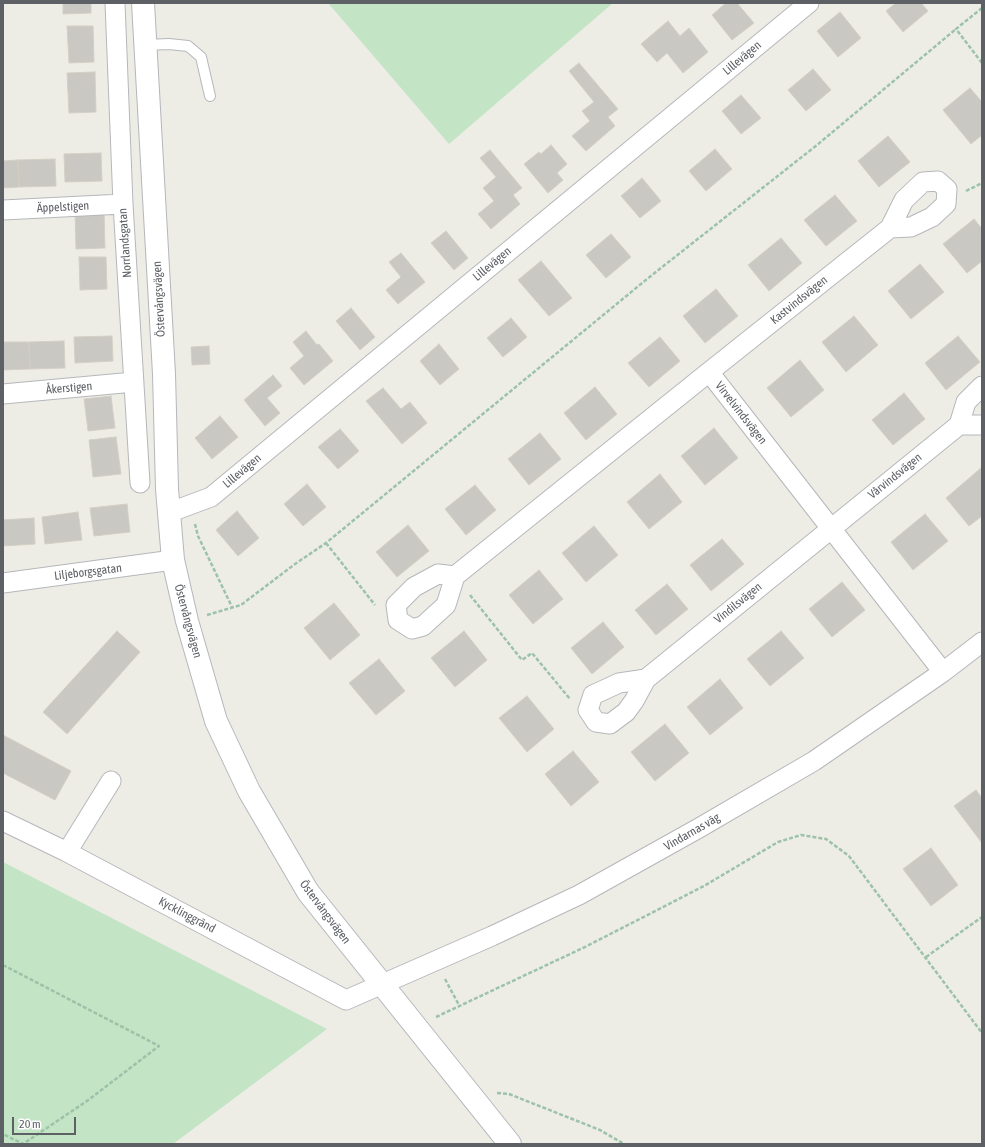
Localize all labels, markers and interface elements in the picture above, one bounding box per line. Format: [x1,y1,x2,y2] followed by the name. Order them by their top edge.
[720,38,764,78] street label: Lillevägen
[36,198,90,216] street label: Äppelstigen
[115,208,135,278] street label: Norrlandsgatan
[470,244,514,284] street label: Lillevägen
[150,261,168,337] street label: Östervångsvägen
[768,273,830,327] street label: Kastvindsvägen
[45,379,93,397] street label: Åkerstigen
[712,379,770,447] street label: Virvelvindsvägen
[865,450,925,502] street label: Vårvindsvägen
[220,451,264,491] street label: Lillevägen
[53,561,123,583] street label: Liljeborgsgatan
[711,579,765,627] street label: Vindilsvägen
[171,583,205,659] street label: Östervångsvägen
[662,810,722,854] street label: Vindarnas väg
[296,877,354,947] street label: Östervångsvägen
[156,894,218,936] street label: Kycklinggränd
[14,1109,78,1135] scale bar
[19,1117,41,1131] text: 20 m

